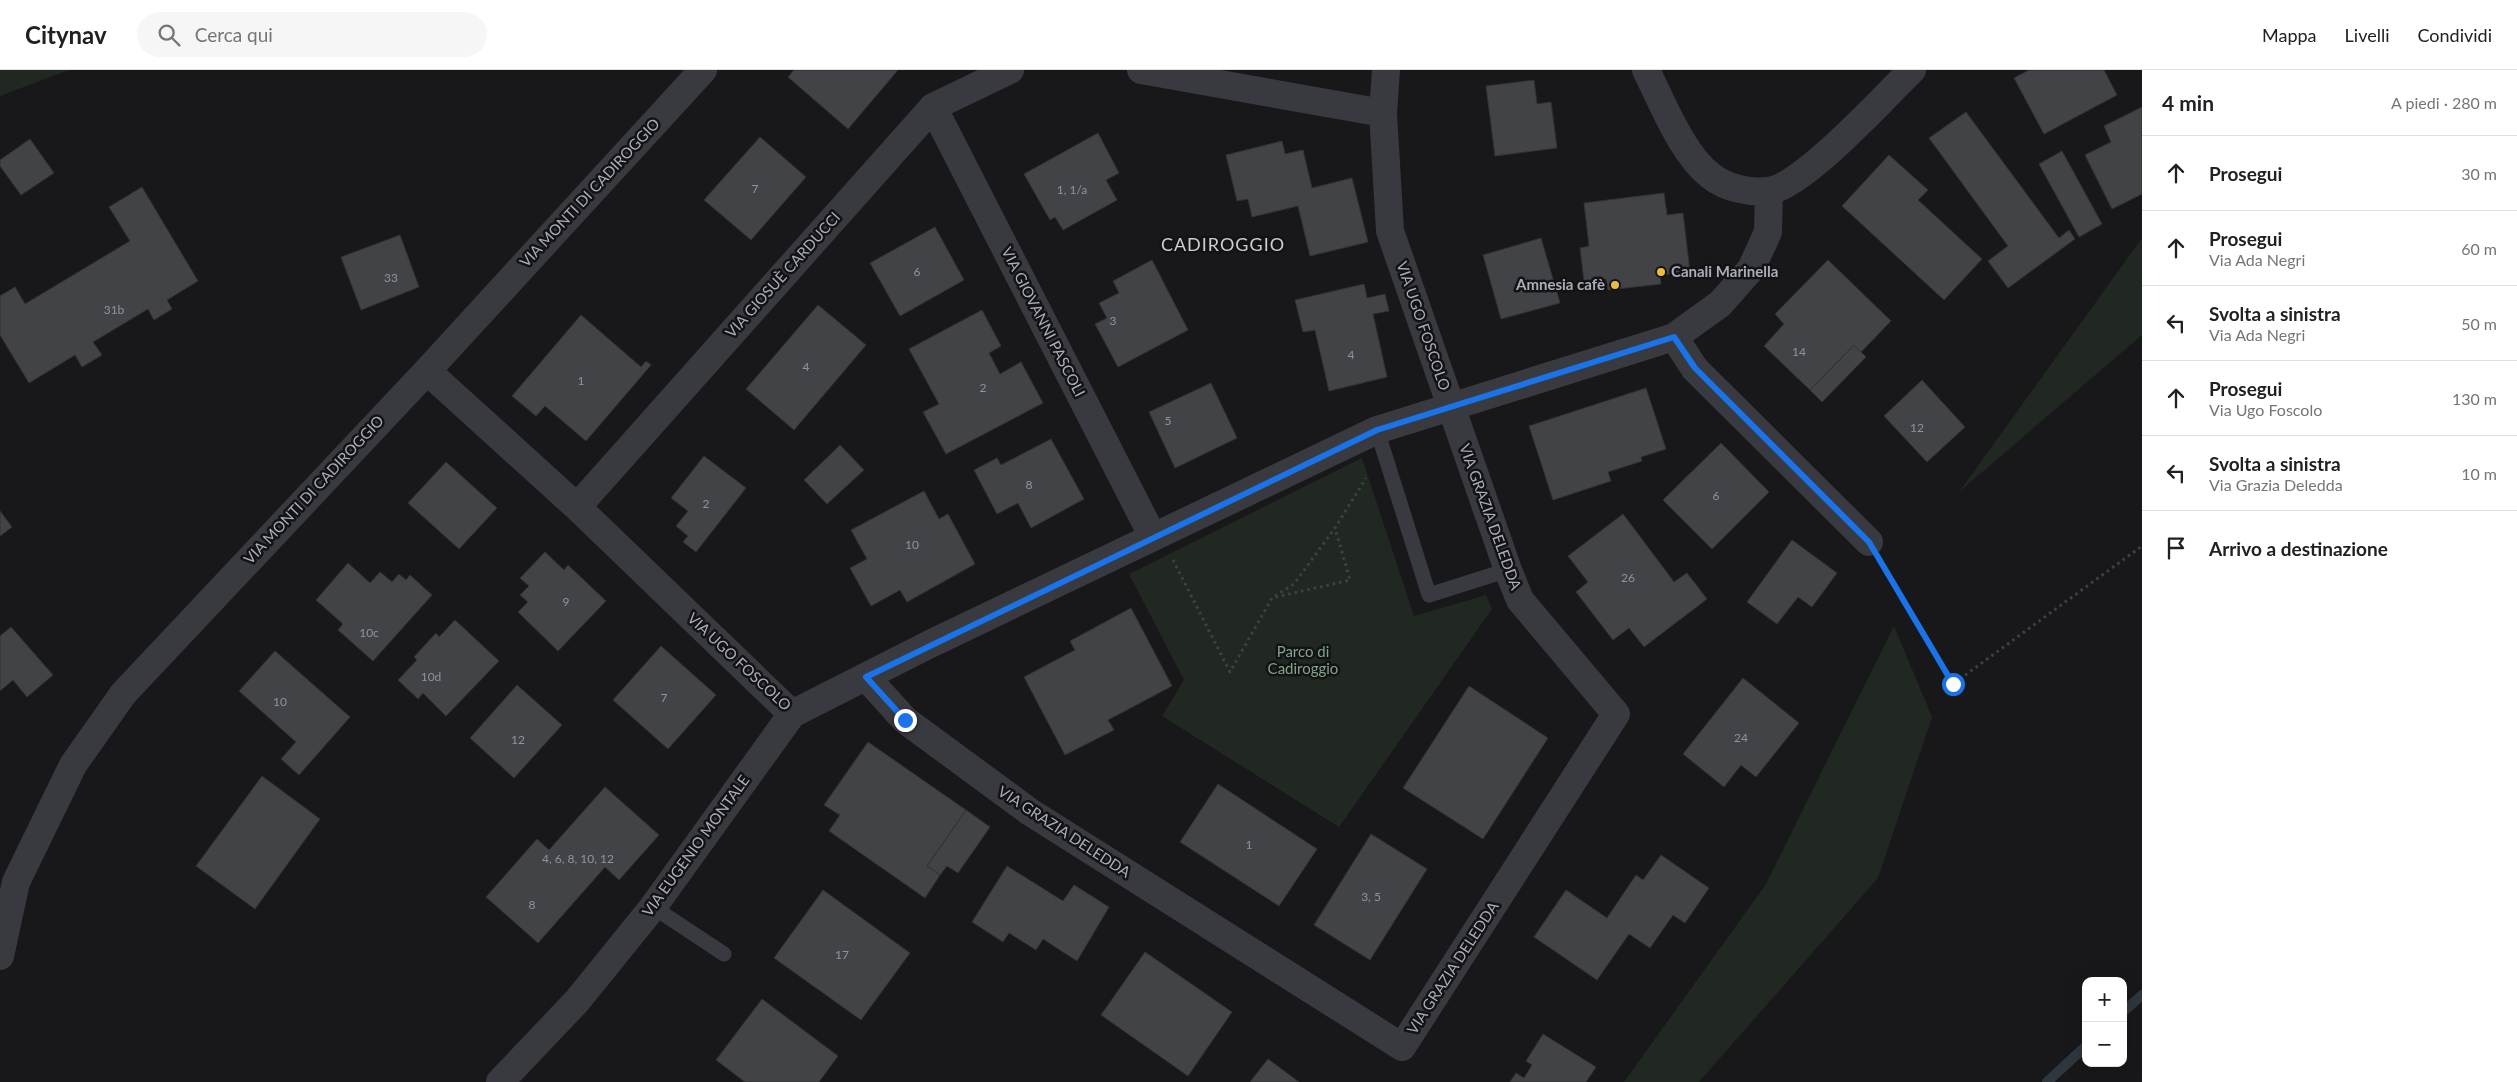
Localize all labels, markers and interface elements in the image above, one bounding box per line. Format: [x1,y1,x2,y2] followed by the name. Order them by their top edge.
[137,12,487,57] search box
[25,20,107,49] text: Citynav
[155,21,183,49] icon: search
[195,23,273,46] text: Cerca qui
[2262,24,2317,46] text: Mappa
[2345,24,2389,46] text: Livelli
[2417,24,2492,46] text: Condividi
[2162,90,2214,115] text: 4 min
[2391,93,2497,112] text: A piedi · 280 m
[516,114,663,270] street label: VIA MONTI DI CADIROGGIO
[2162,159,2190,187] icon: ahead
[2209,162,2282,185] text: Prosegui
[2461,164,2497,183] text: 30 m
[752,181,759,196] house number: 7
[1057,182,1087,197] house number: 1, 1/a
[721,208,843,341] street label: VIA GIOSUÈ CARDUCCI
[2209,227,2282,250] text: Prosegui
[1161,233,1285,255] district label: CADIROGGIO
[2162,234,2190,262] icon: ahead
[2461,239,2497,258] text: 60 m
[998,244,1089,399] street label: VIA GIOVANNI PASCOLI
[2209,250,2305,269] text: Via Ada Negri
[1393,259,1454,393] street label: VIA UGO FOSCOLO
[1671,262,1778,280] place label: Canali Marinella
[914,264,921,279] house number: 6
[1655,266,1667,278] marker: Canali Marinella
[384,270,398,285] house number: 33
[1515,275,1605,293] place label: Amnesia cafè
[1609,279,1621,291] marker: Amnesia cafè
[104,302,125,317] house number: 31b
[2209,302,2341,325] text: Svolta a sinistra
[2162,309,2190,337] icon: left
[1110,313,1117,328] house number: 3
[2461,314,2497,333] text: 50 m
[2209,325,2305,344] text: Via Ada Negri
[1792,344,1806,359] house number: 14
[1348,347,1355,362] house number: 4
[803,359,810,374] house number: 4
[578,373,585,388] house number: 1
[2209,377,2282,400] text: Prosegui
[980,380,987,395] house number: 2
[2162,384,2190,412] icon: ahead
[2452,389,2497,408] text: 130 m
[2209,400,2322,419] text: Via Ugo Foscolo
[240,411,387,567] street label: VIA MONTI DI CADIROGGIO
[1165,413,1172,428] house number: 5
[1910,420,1924,435] house number: 12
[1456,441,1526,593] street label: VIA GRAZIA DELEDDA
[2209,452,2341,475] text: Svolta a sinistra
[2162,459,2190,487] icon: left
[2461,464,2497,483] text: 10 m
[2209,475,2343,494] text: Via Grazia Deledda
[1026,477,1033,492] house number: 8
[1713,488,1720,503] house number: 6
[703,496,710,511] house number: 2
[2162,534,2190,562] icon: arrive
[905,537,919,552] house number: 10
[2209,537,2388,560] text: Arrivo a destinazione
[1621,570,1635,585] house number: 26
[563,594,570,609] house number: 9
[684,609,795,714] street label: VIA UGO FOSCOLO
[359,625,379,640] house number: 10c
[1268,642,1338,677] park label: Parco di Cadiroggio
[421,669,441,684] house number: 10d
[1942,673,1965,696] route start
[661,690,668,705] house number: 7
[273,694,287,709] house number: 10
[894,709,917,732] route end
[1734,730,1748,745] house number: 24
[511,732,525,747] house number: 12
[638,771,753,920] street label: VIA EUGENIO MONTALE
[995,782,1135,881] street label: VIA GRAZIA DELEDDA
[1246,837,1253,852] house number: 1
[542,851,614,866] house number: 4, 6, 8, 10, 12
[1361,889,1381,904] house number: 3, 5
[529,897,536,912] house number: 8
[1403,897,1502,1037] street label: VIA GRAZIA DELEDDA
[835,947,849,962] house number: 17
[2082,977,2127,1067] map controls
[2082,977,2127,1022] button: +
[2082,1022,2127,1067] button: −

